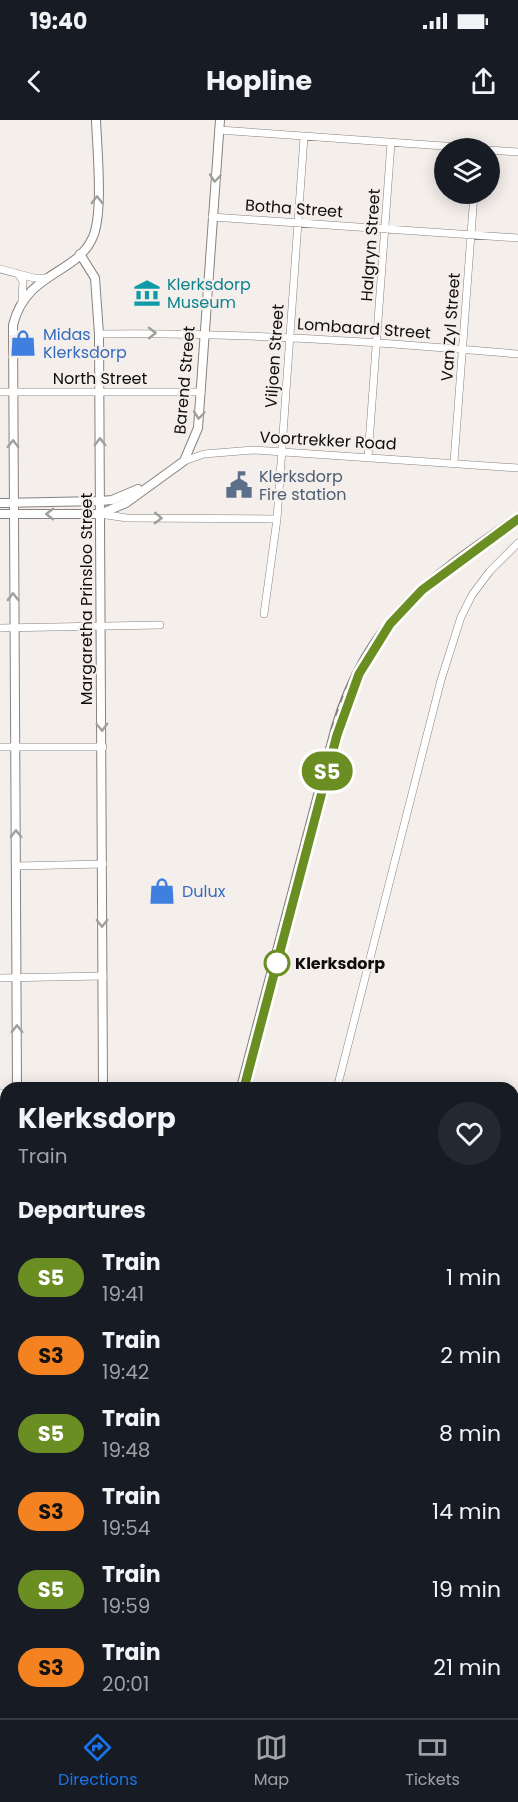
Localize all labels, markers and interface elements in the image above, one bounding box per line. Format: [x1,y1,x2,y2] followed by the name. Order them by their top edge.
[30,6,87,37] text: 19:40
[206,62,312,99] text: Hopline
[18,65,51,98] icon: back
[467,65,500,98] icon: share
[434,138,500,204] map controls
[434,138,500,204] button: layers
[209,174,222,183] one-way arrow
[355,188,386,302] street label: Halgryn Street
[244,194,344,223] street label: Botha Street
[91,196,103,205] one-way arrow
[435,272,466,382] street label: Van Zyl Street
[167,273,251,314] place label: Klerksdorp Museum
[132,278,162,308] museum icon: Klerksdorp Museum
[259,303,290,409] street label: Viljoen Street
[296,312,432,345] street label: Lombaard Street
[43,323,127,364] place label: Midas Klerksdorp
[168,325,201,435] street label: Barend Street
[147,327,156,339] one-way arrow
[8,328,38,358] shop icon: Midas Klerksdorp
[53,367,147,390] street label: North Street
[193,410,206,419] one-way arrow
[259,425,397,456] street label: Voortrekker Road
[94,438,106,447] one-way arrow
[7,439,19,448] one-way arrow
[259,465,346,506] place label: Klerksdorp Fire station
[224,470,254,500] public building icon: Klerksdorp Fire station
[75,493,98,705] street label: Margaretha Prinsloo Street
[45,508,54,520] one-way arrow
[153,512,162,524] one-way arrow
[7,593,19,602] one-way arrow
[96,723,109,732] one-way arrow
[300,752,354,790] line badge: S5
[314,757,340,786] text: S5
[9,830,22,839] one-way arrow
[147,876,177,906] shop icon: Dulux
[182,880,226,903] place label: Dulux
[96,918,108,927] one-way arrow
[264,950,290,976] marker: Klerksdorp
[295,952,385,975] place label: Klerksdorp
[11,1025,23,1034] one-way arrow
[18,1099,176,1138] text: Klerksdorp
[438,1102,501,1165] button: heart
[18,1142,68,1170] text: Train
[18,1195,146,1226] text: Departures
[102,1247,161,1278] text: Train
[446,1262,501,1293] text: 1 min
[38,1263,64,1292] text: S5
[102,1280,144,1308] text: 19:41
[102,1325,161,1356] text: Train
[440,1340,501,1371] text: 2 min
[38,1341,64,1370] text: S3
[102,1358,149,1386] text: 19:42
[102,1403,161,1434] text: Train
[439,1418,501,1449] text: 8 min
[38,1419,64,1448] text: S5
[102,1436,150,1464] text: 19:48
[102,1481,161,1512] text: Train
[432,1496,501,1527] text: 14 min
[38,1497,64,1526] text: S3
[102,1514,150,1542] text: 19:54
[102,1559,161,1590] text: Train
[432,1574,501,1605] text: 19 min
[38,1575,64,1604] text: S5
[102,1592,150,1620] text: 19:59
[102,1637,161,1668] text: Train
[433,1652,501,1683] text: 21 min
[38,1653,64,1682] text: S3
[102,1670,149,1698] text: 20:01
[58,1731,138,1792] tab: Directions
[254,1731,289,1792] tab: Map
[405,1731,460,1792] tab: Tickets

